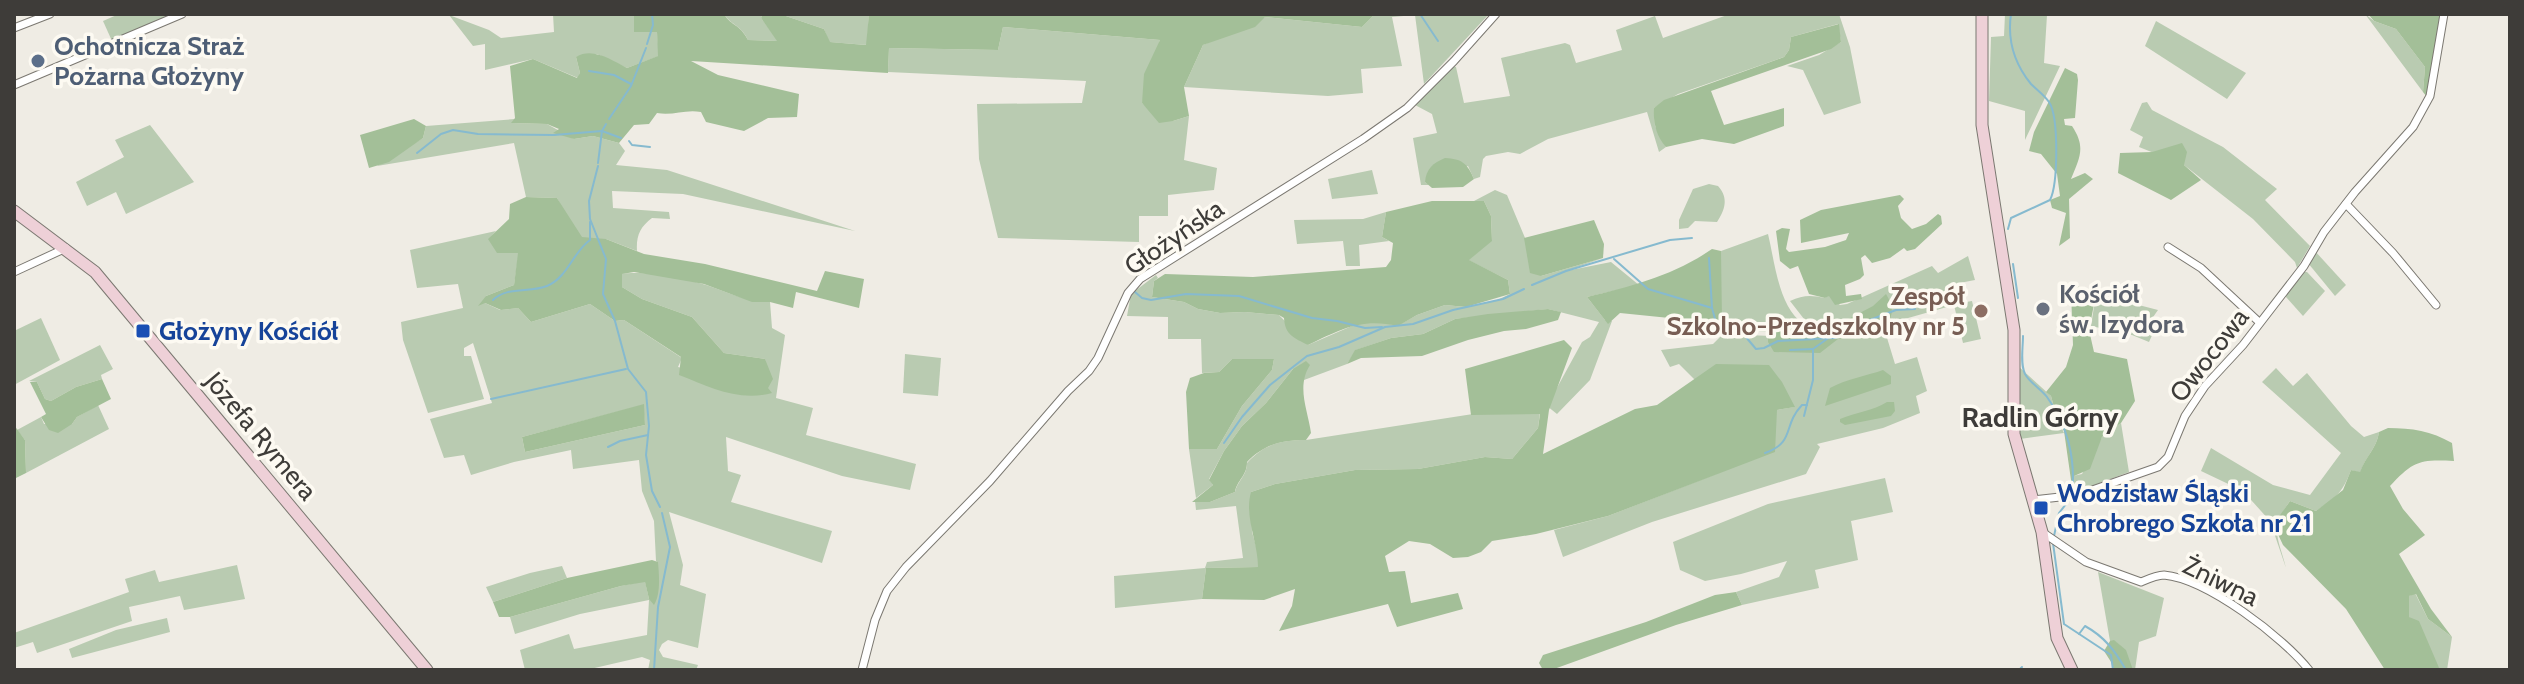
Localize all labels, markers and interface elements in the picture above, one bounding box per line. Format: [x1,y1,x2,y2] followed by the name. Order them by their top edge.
[54,30,244,92] place label: Ochotnicza Straż Pożarna Głożyny
[29,52,47,70] marker: Ochotnicza Straż Pożarna Głożyny
[1118,192,1230,282] street label: Głożyńska
[2059,278,2184,340] place label: Kościół św. Izydora
[1666,280,1965,342] place label: Zespół Szkolno-Przedszkolny nr 5
[2034,300,2052,318] marker: Kościół św. Izydora
[2163,301,2256,408] street label: Owocowa
[1972,302,1990,320] marker: Zespół Szkolno-Przedszkolny nr 5
[159,315,339,347] place label: Głożyny Kościół
[134,322,152,340] marker: Głożyny Kościół
[197,365,324,507] street label: Józefa Rymera
[1962,400,2118,434] district label: Radlin Górny
[2057,477,2312,539] place label: Wodzisław Śląski Chrobrego Szkoła nr 21
[2032,499,2050,517] marker: Wodzisław Śląski Chrobrego Szkoła nr 21
[2178,549,2265,613] street label: Żniwna

